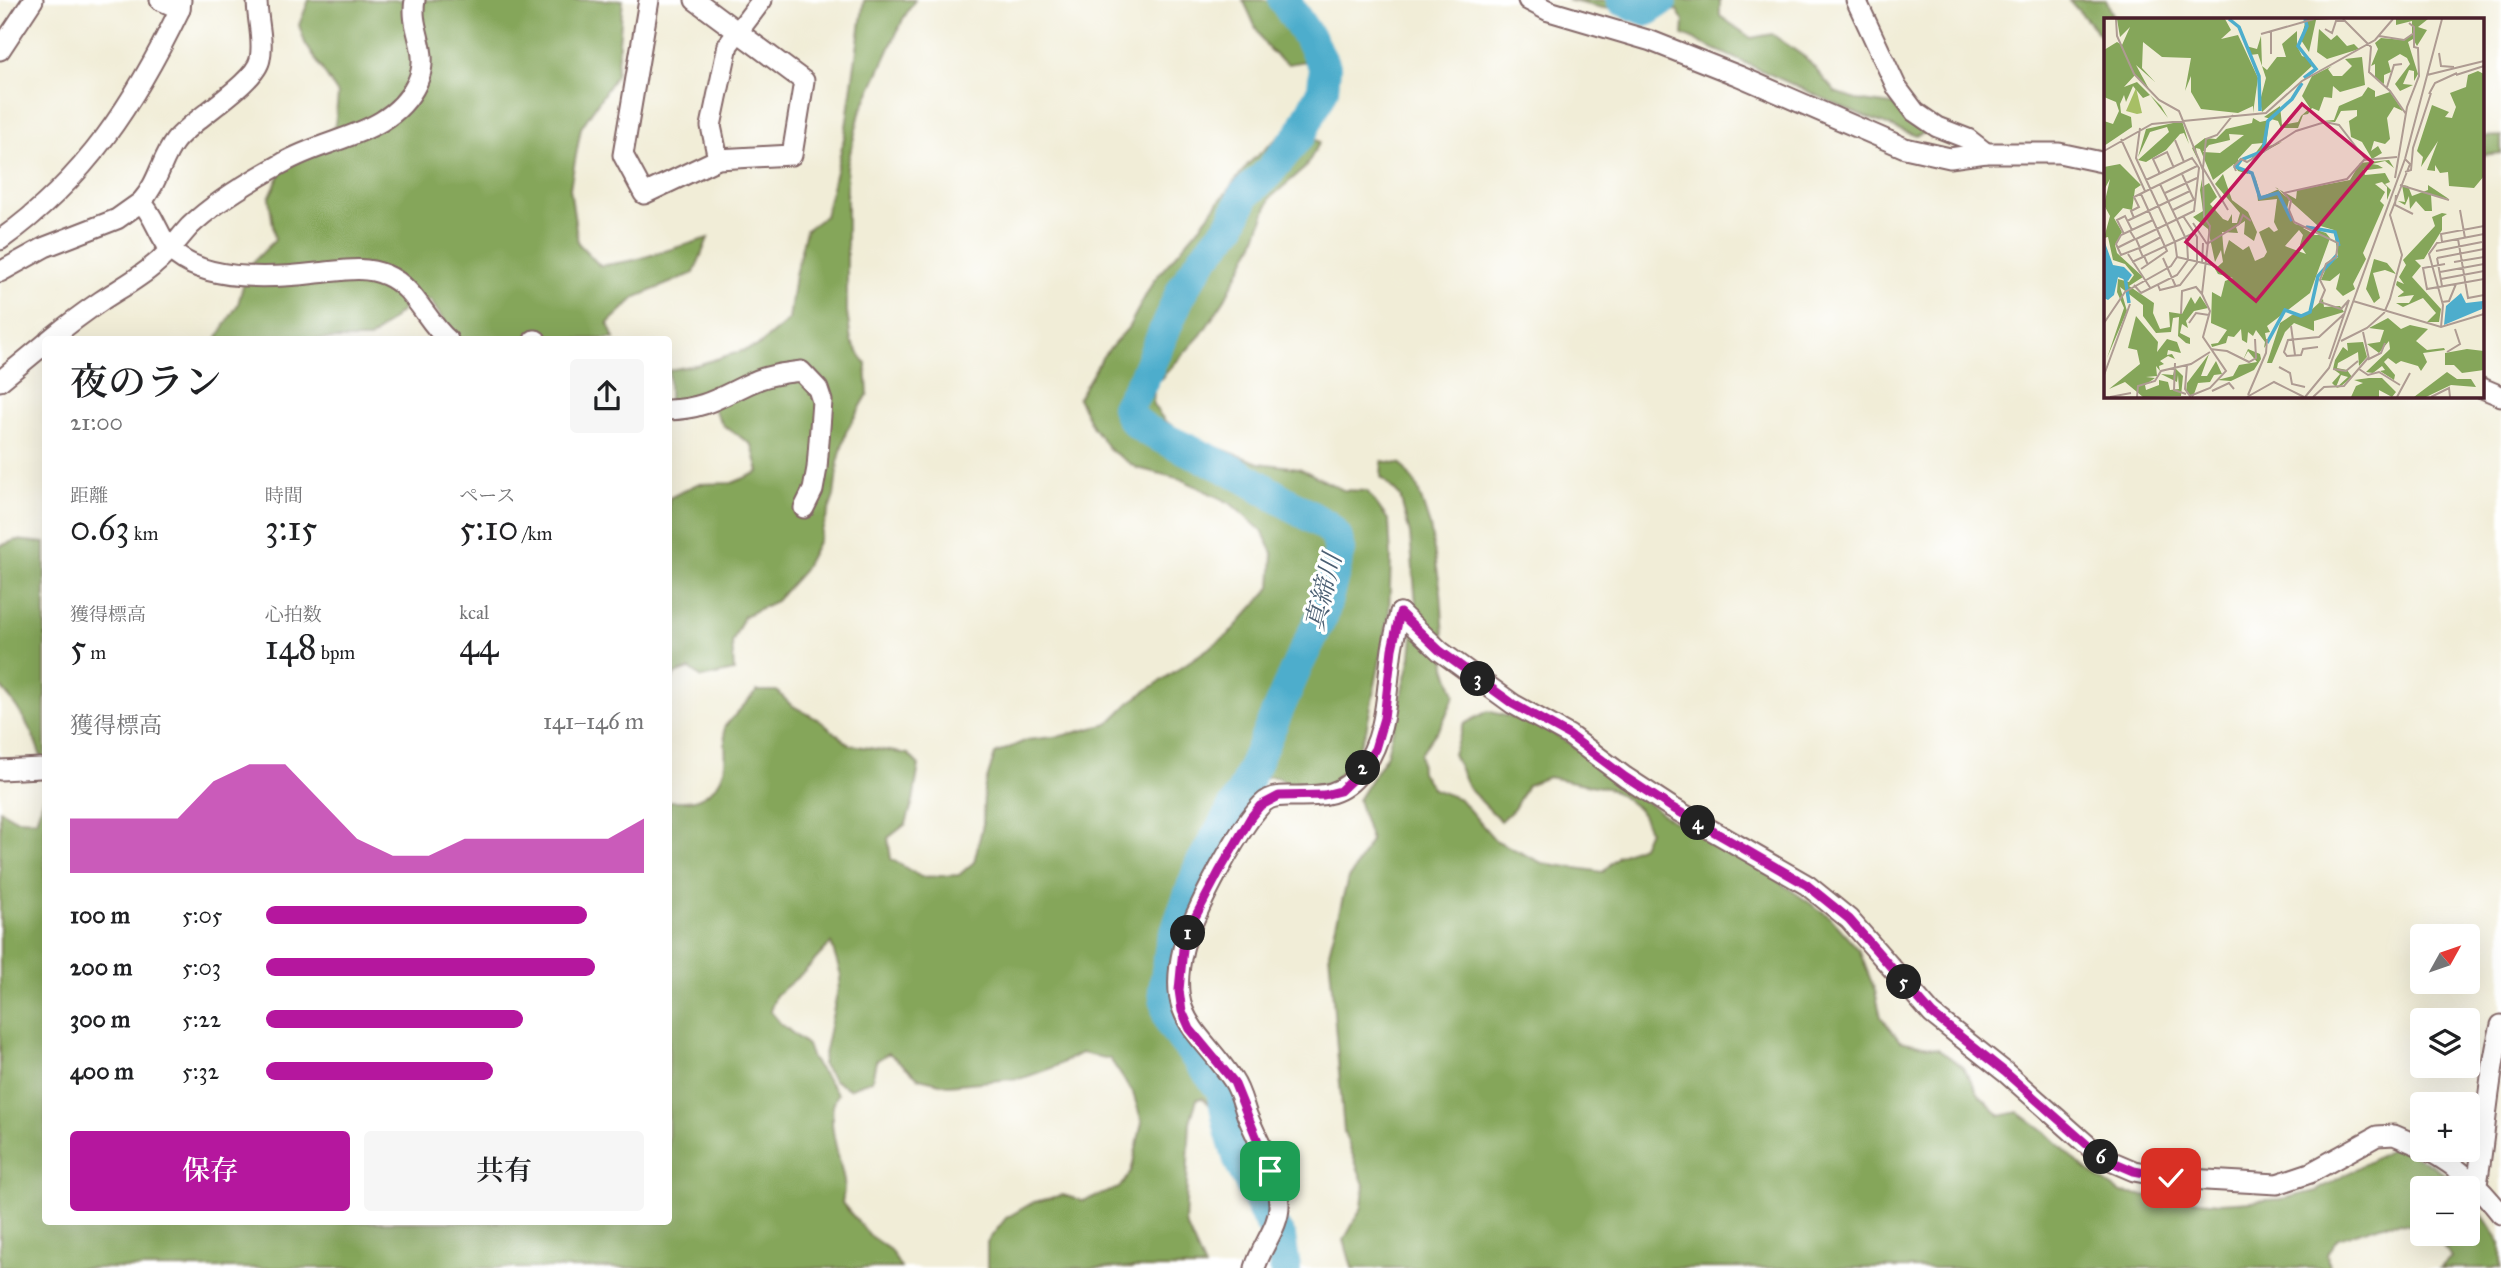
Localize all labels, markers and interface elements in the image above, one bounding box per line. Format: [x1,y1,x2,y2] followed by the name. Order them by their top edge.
[2104,18,2484,397] inset map
[70,359,222,405] text: 夜のラン
[570,359,644,433] button: share
[70,408,123,436] text: 21:00
[70,484,108,507] text: 距離
[265,484,303,507] text: 時間
[459,484,515,507] text: ペース
[70,507,130,550] text: 0.63
[265,507,317,550] text: 3:15
[459,507,518,550] text: 5:10
[130,522,158,545] text: km
[518,522,552,545] text: /km
[1298,547,1349,634] water label: 真締川
[459,601,489,624] text: kcal
[70,603,146,626] text: 獲得標高
[265,603,322,626] text: 心拍数
[459,624,498,667] text: 44
[70,626,86,669] text: 5
[265,626,317,669] text: 148
[86,641,106,664] text: m
[317,641,355,664] text: bpm
[1460,662,1496,696] pin: 3
[1474,667,1481,690] text: 3
[543,707,644,735] text: 141–146 m
[70,711,162,739] text: 獲得標高
[1346,750,1380,786] pin: 2
[1358,756,1367,779] text: 2
[1680,806,1716,840] pin: 4
[1692,811,1703,834] text: 4
[70,901,130,929] text: 100 m
[182,901,223,929] text: 5:05
[1170,916,1206,950] pin: 1
[1184,921,1191,944] text: 1
[2410,924,2480,994] north arrow
[2410,924,2480,1246] map controls
[70,953,132,981] text: 200 m
[182,953,221,981] text: 5:03
[1886,964,1922,1000] pin: 5
[1899,970,1908,993] text: 5
[70,1005,130,1033] text: 300 m
[182,1005,221,1033] text: 5:22
[2410,1008,2480,1078] button: layers
[70,1057,134,1085] text: 400 m
[182,1057,219,1085] text: 5:32
[2410,1092,2480,1162] button: +
[70,1131,350,1211] button: 保存
[364,1131,644,1211] button: 共有
[2084,1140,2118,1174] pin: 6
[1240,1141,1300,1201] pin
[2096,1145,2105,1168] text: 6
[2141,1148,2201,1208] pin
[1251,1152,1289,1190] icon: arrive
[2152,1159,2190,1197] icon: check
[2410,1176,2480,1246] button: −

